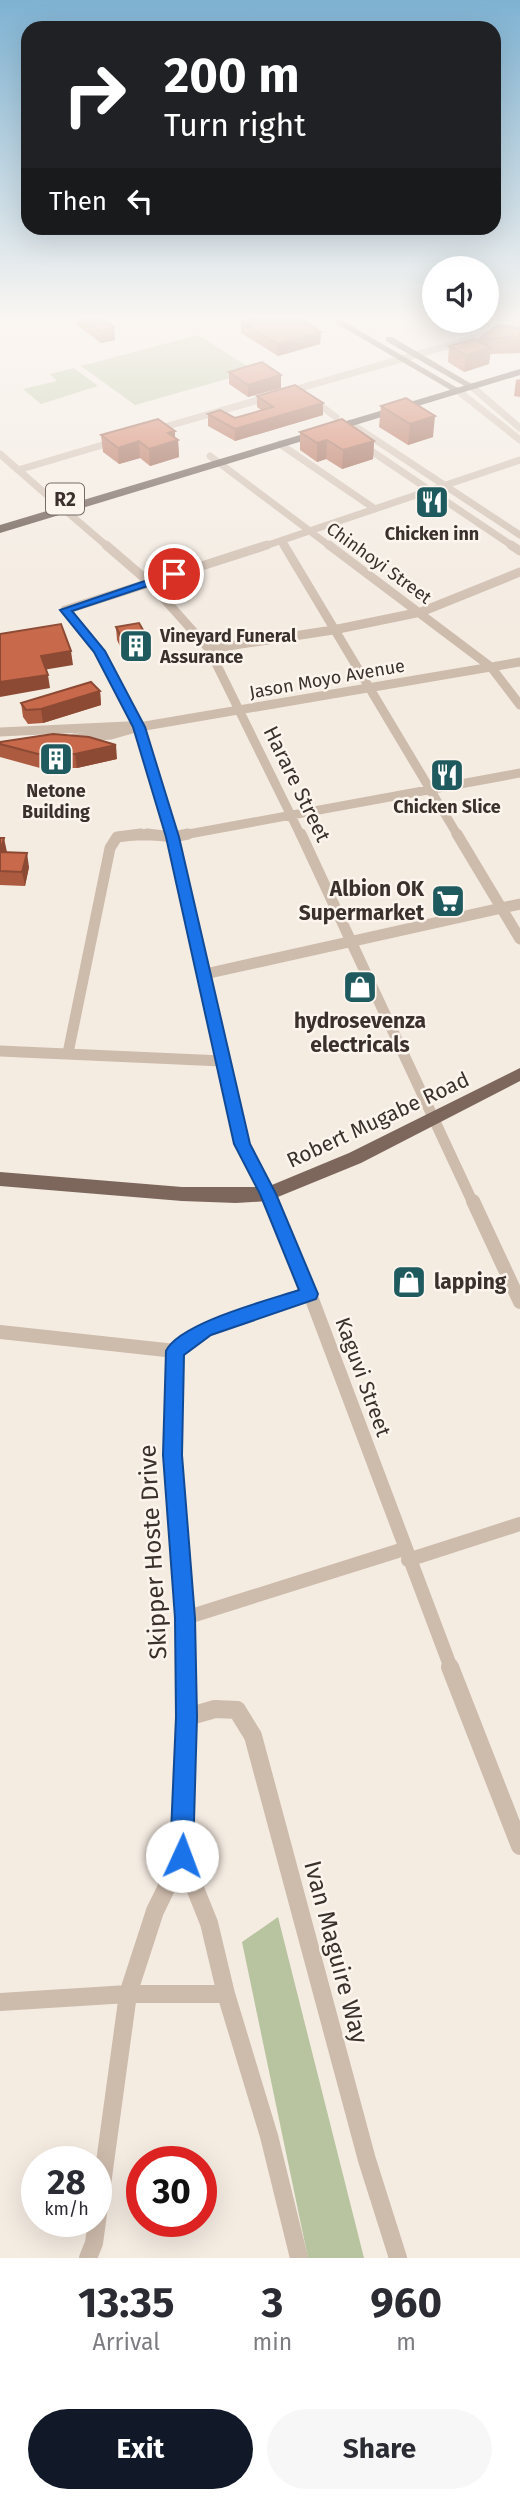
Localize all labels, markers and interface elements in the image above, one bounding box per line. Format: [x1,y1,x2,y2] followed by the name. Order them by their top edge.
[164,46,300,105] text: 200 m
[49,49,140,140] icon: right
[164,106,306,144] text: Turn right
[121,182,159,220] icon: left
[49,186,107,217] text: Then
[422,256,499,333] map controls
[422,256,499,333] button: sound
[413,483,451,521] restaurant icon: Chicken inn
[46,484,84,514] road number: R2
[322,517,436,609] street label: Chinhoyi Street
[385,523,479,545] place label: Chicken inn
[144,544,204,604] pin
[155,555,193,593] icon: arrive
[159,625,297,668] place label: Vineyard Funeral Assurance
[117,627,155,665] building icon: Vineyard Funeral Assurance
[247,654,407,704] street label: Jason Moyo Avenue
[258,722,336,847] street label: Harare Street
[37,740,75,778] building icon: Netone Building
[428,756,466,794] restaurant icon: Chicken Slice
[22,780,90,823] place label: Netone Building
[393,796,501,818] place label: Chicken Slice
[299,876,425,926] place label: Albion OK Supermarket
[429,882,467,920] supermarket icon: Albion OK Supermarket
[341,968,379,1006] shop icon: hydrosevenza electricals
[294,1008,426,1058] place label: hydrosevenza electricals
[283,1066,473,1174] street label: Robert Mugabe Road
[390,1263,428,1301] shop icon: lapping
[434,1269,507,1295] place label: lapping
[329,1314,397,1441] street label: Kaguvi Street
[133,1444,173,1660] street label: Skipper Hoste Drive
[145,1819,219,1893] position arrow
[298,1858,374,2047] street label: Ivan Maguire Way
[126,2146,217,2237] speed limit sign: 30
[47,2161,86,2203] text: 28
[44,2198,89,2220] text: km/h
[78,2278,174,2328] text: 13:35
[261,2278,283,2328] text: 3
[370,2278,442,2328] text: 960
[93,2328,160,2356] text: Arrival
[252,2328,292,2356] text: min
[396,2328,416,2356] text: m
[28,2409,253,2489] button: Exit
[267,2409,492,2489] button: Share

